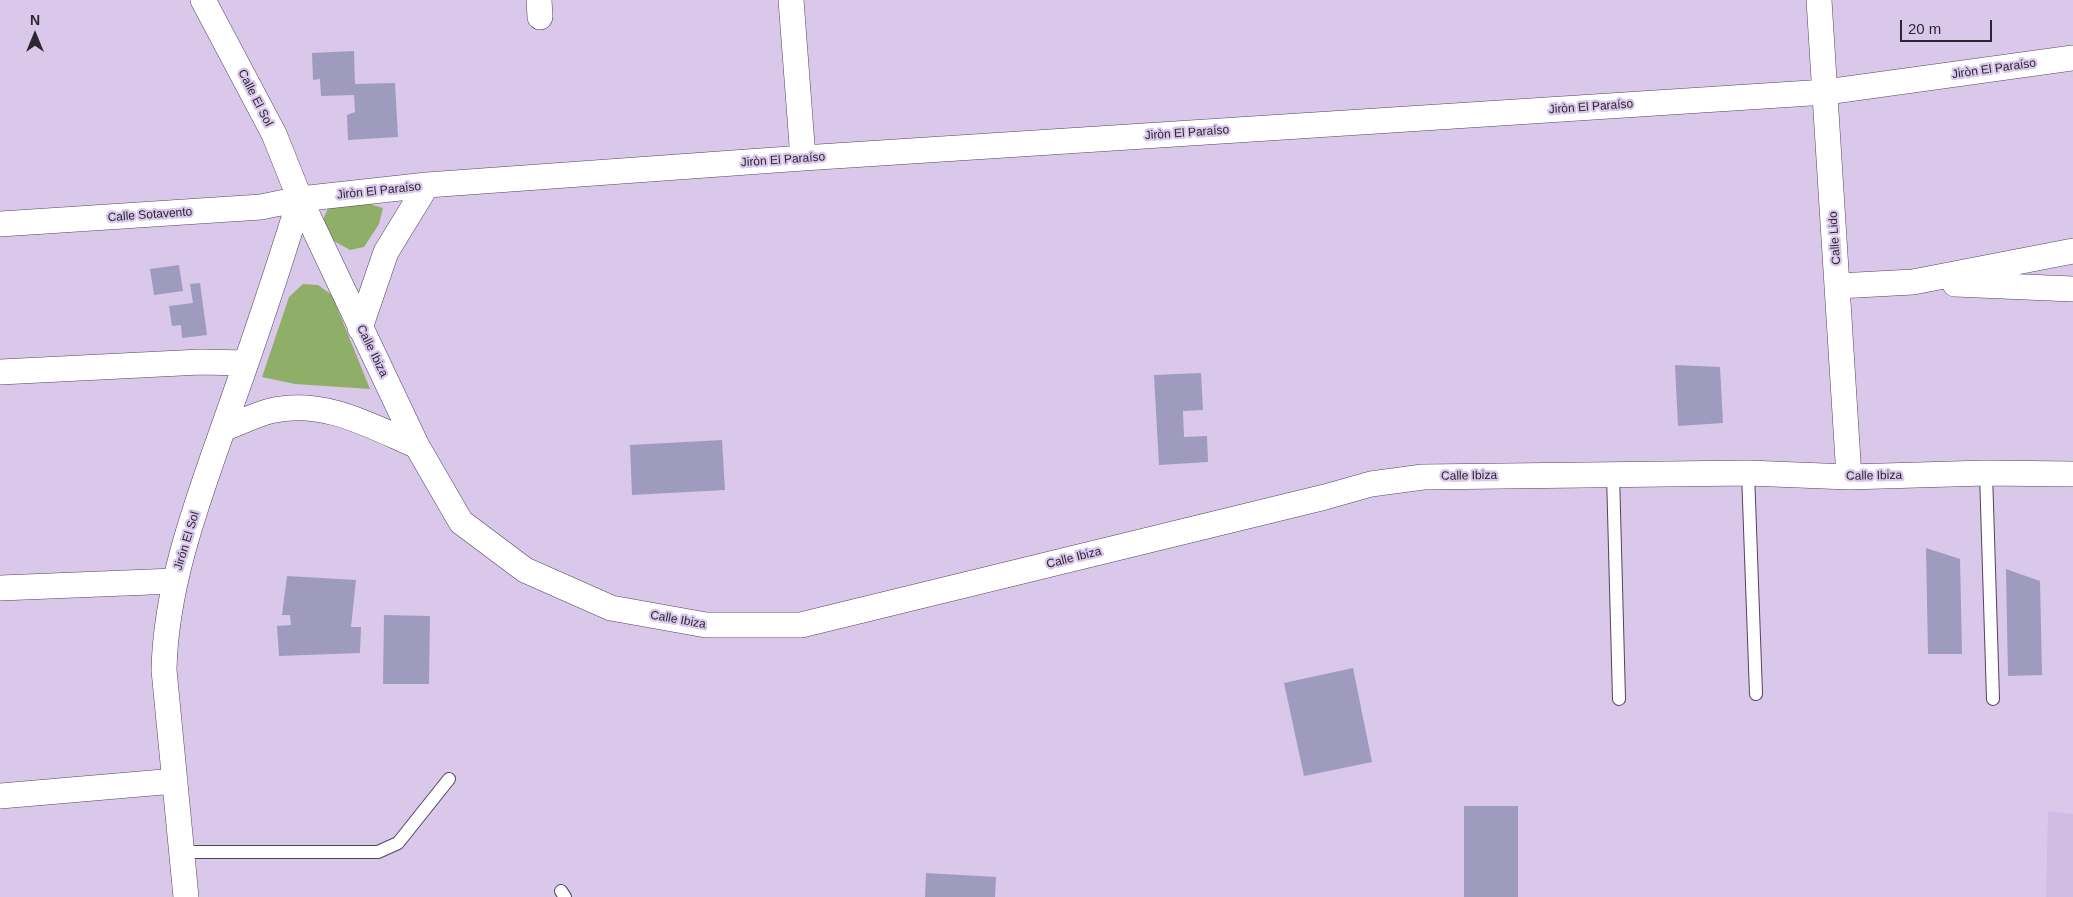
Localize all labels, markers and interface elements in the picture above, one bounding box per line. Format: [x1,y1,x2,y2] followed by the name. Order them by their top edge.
[10,10,60,60] north arrow
[1903,10,1996,42] scale bar
[30,12,40,28] text: N
[1908,20,1941,37] text: 20 m
[1951,56,2037,82] street label: Jiròn El Paraíso
[235,67,275,129] street label: Calle El Sol
[1548,97,1634,117] street label: Jiròn El Paraíso
[1144,123,1230,143] street label: Jiròn El Paraíso
[740,150,826,170] street label: Jiròn El Paraíso
[336,179,422,203] street label: Jiròn El Paraíso
[107,205,193,225] street label: Calle Sotavento
[1826,211,1844,265] street label: Calle Lido
[353,323,391,379] street label: Calle Ibiza
[1441,468,1497,484] street label: Calle Ibiza
[1846,468,1902,484] street label: Calle Ibiza
[171,510,203,572] street label: Jirón El Sol
[1045,544,1103,572] street label: Calle Ibiza
[649,608,707,632] street label: Calle Ibiza

